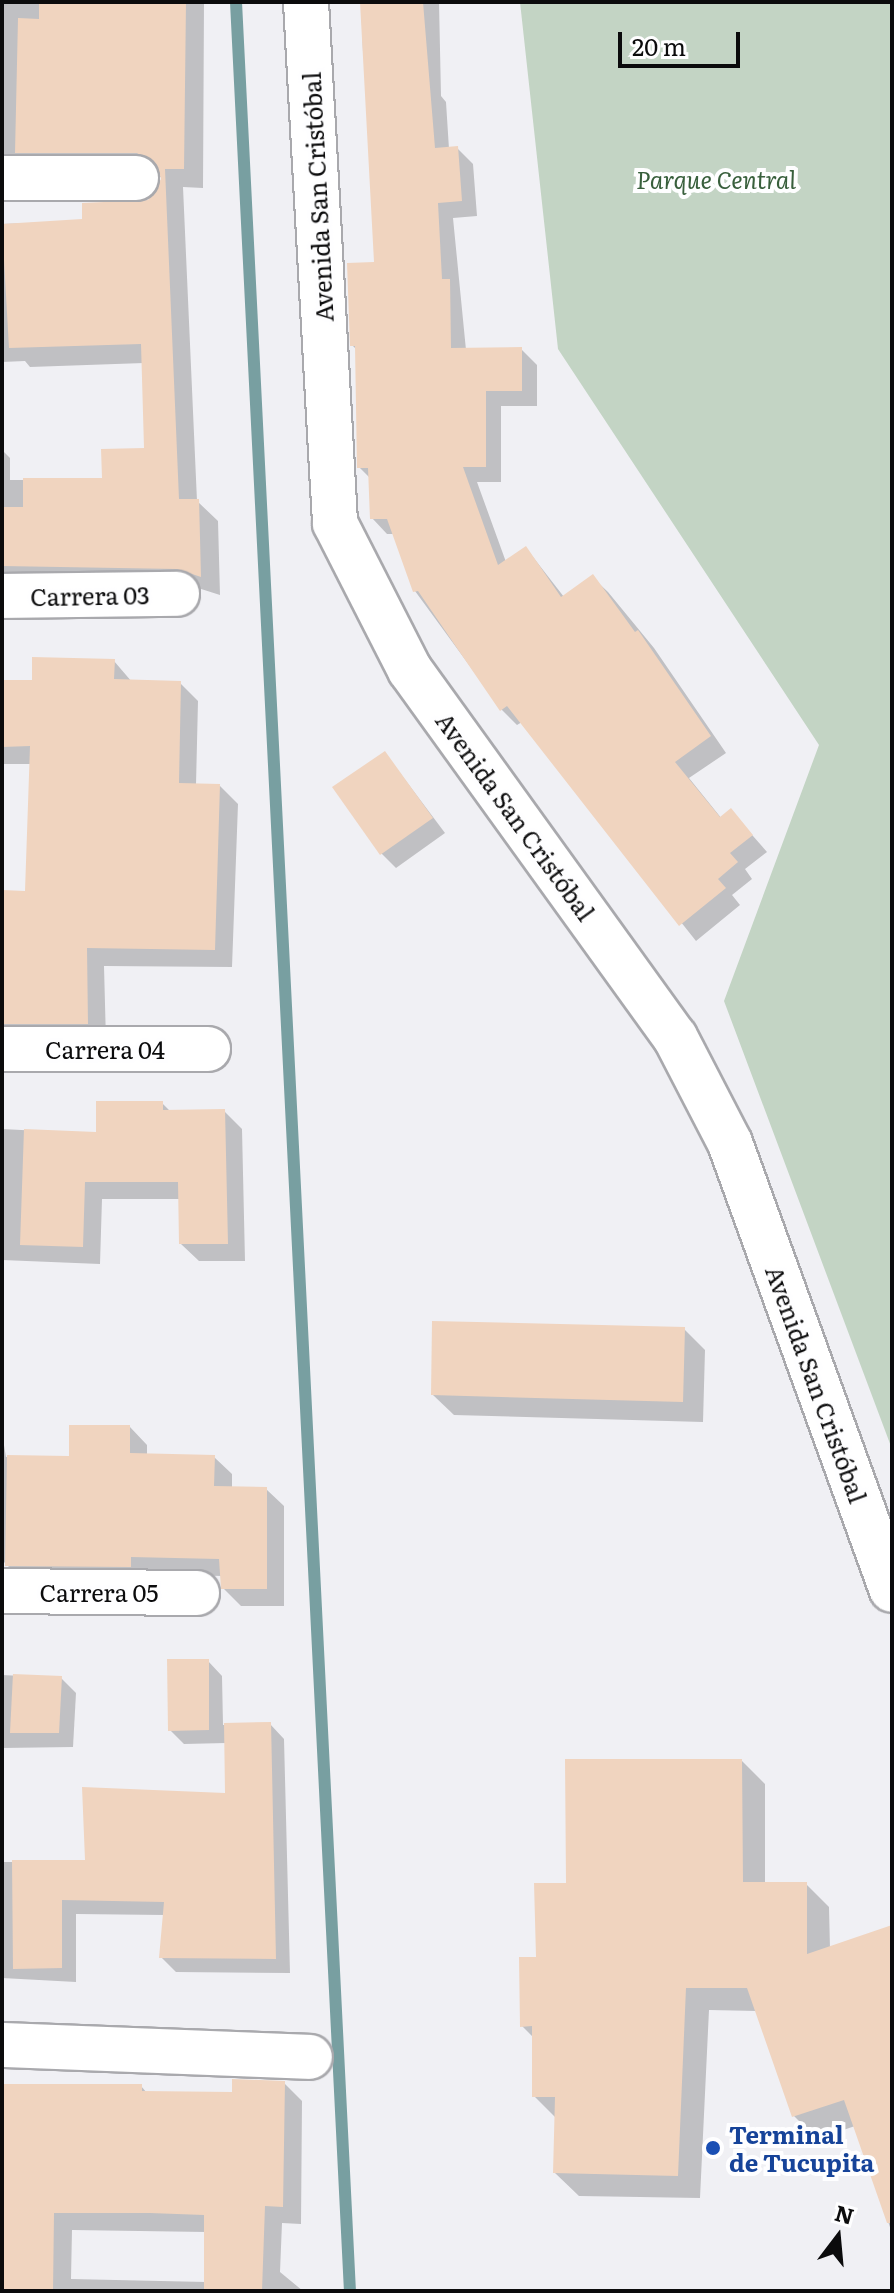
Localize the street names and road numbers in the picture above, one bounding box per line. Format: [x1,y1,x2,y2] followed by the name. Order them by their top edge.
[296,71,338,323] street label: Avenida San Cristóbal
[30,580,150,610] street label: Carrera 03
[431,706,601,926] street label: Avenida San Cristóbal
[45,1035,165,1063] street label: Carrera 04
[761,1261,873,1507] street label: Avenida San Cristóbal
[39,1578,159,1606] street label: Carrera 05

